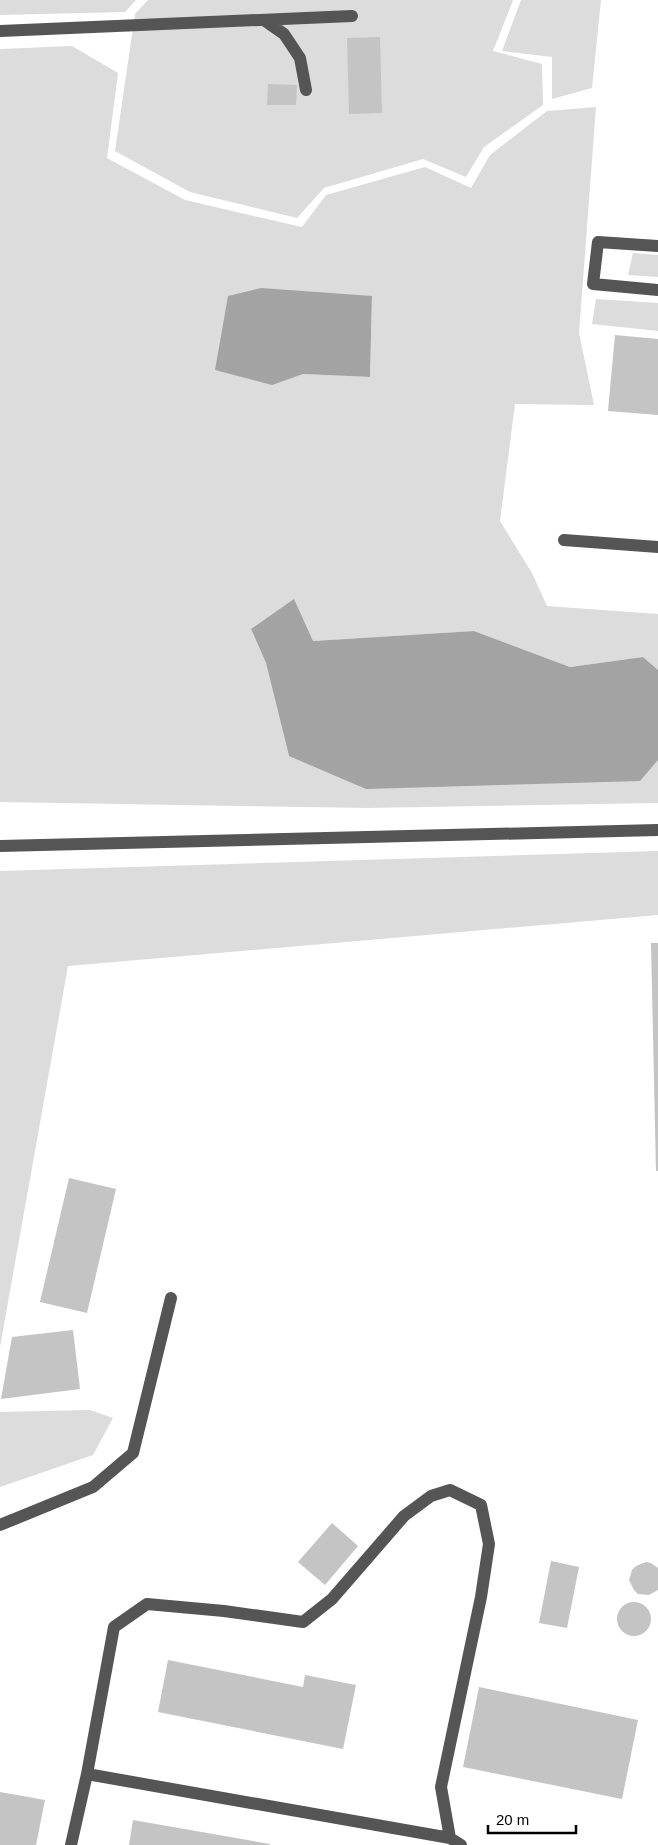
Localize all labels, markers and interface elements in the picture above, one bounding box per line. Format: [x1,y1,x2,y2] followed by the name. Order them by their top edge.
[488,1802,576,1834] scale bar
[496,1811,529,1828] text: 20 m

